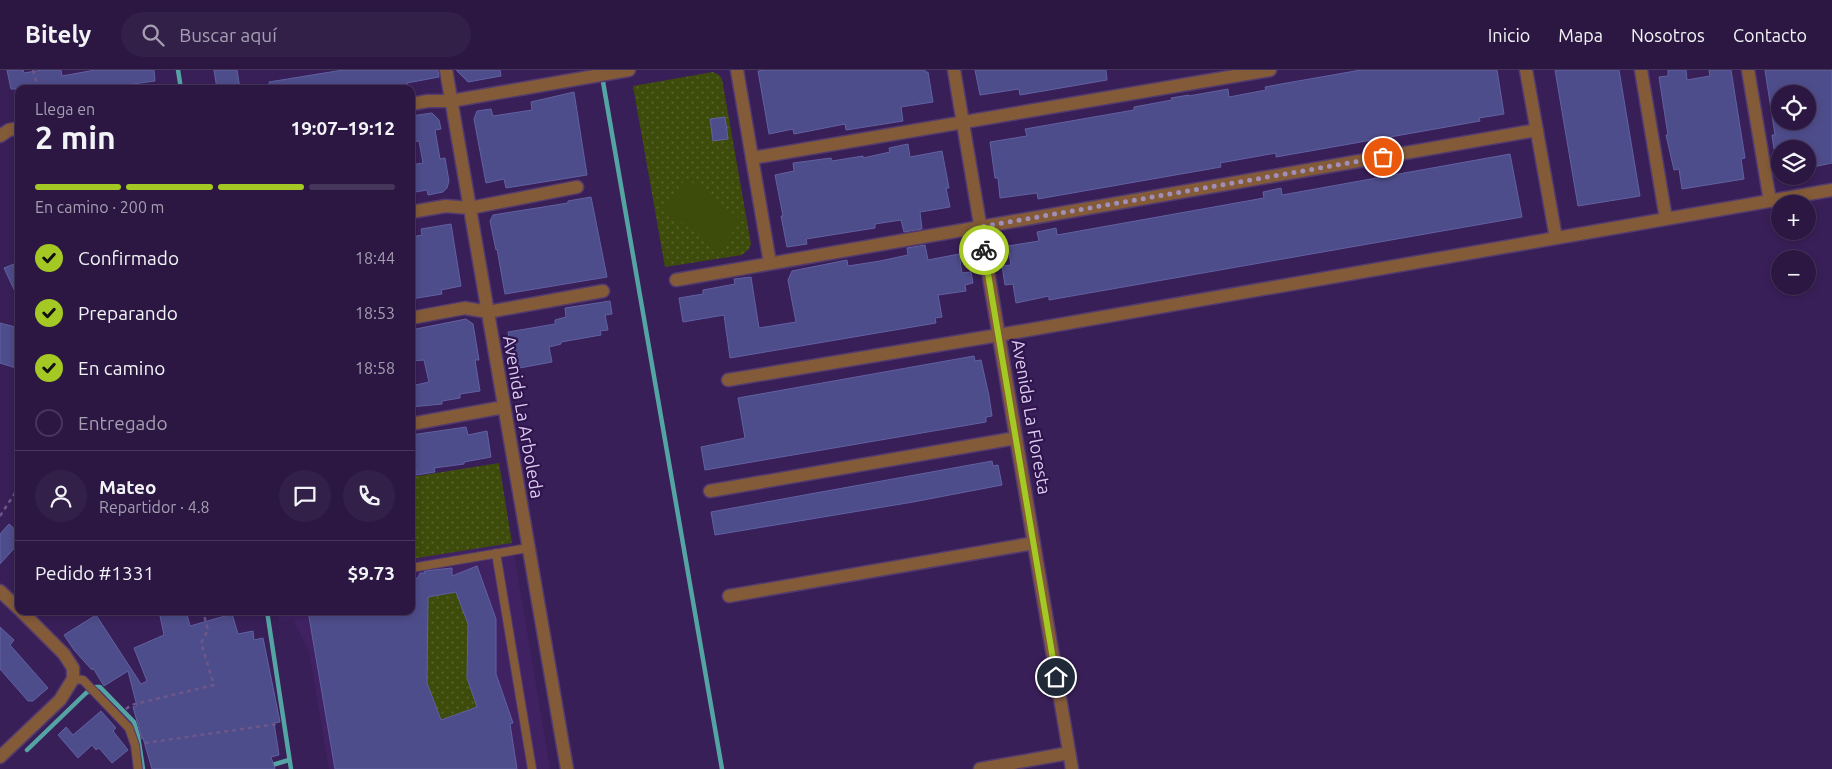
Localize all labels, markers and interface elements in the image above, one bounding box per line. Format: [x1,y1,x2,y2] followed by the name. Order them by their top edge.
[121,12,471,57] search box
[25,21,91,48] text: Bitely
[139,21,167,49] icon: search
[179,24,277,46] text: Buscar aquí
[1488,25,1530,45] text: Inicio
[1558,25,1603,45] text: Mapa
[1631,25,1705,45] text: Nosotros
[1733,25,1807,45] text: Contacto
[1771,85,1816,295] map controls
[1771,85,1816,130] button: locate
[35,100,95,118] text: Llega en
[290,117,395,139] text: 19:07–19:12
[35,119,116,155] text: 2 min
[1362,136,1404,178] pin
[1771,140,1816,185] button: layers
[1369,143,1397,171] icon: bag
[1771,195,1816,240] button: +
[35,198,164,216] text: En camino · 200 m
[959,225,1009,275] courier
[970,236,998,264] icon: bike
[35,244,63,272] icon: check
[78,247,179,269] text: Confirmado
[355,249,395,267] text: 18:44
[1771,250,1816,295] button: −
[35,299,63,327] icon: check
[78,302,178,324] text: Preparando
[355,304,395,322] text: 18:53
[500,334,548,500] street label: Avenida La Arboleda
[1009,338,1055,496] street label: Avenida La Floresta
[35,354,63,382] icon: check
[78,357,165,379] text: En camino
[355,359,395,377] text: 18:58
[78,412,168,434] text: Entregado
[35,470,87,522] button: person
[279,470,331,522] button: chat
[343,470,395,522] button: phone
[99,476,157,498] text: Mateo
[99,498,210,516] text: Repartidor · 4.8
[35,562,154,584] text: Pedido #1331
[347,562,395,584] text: $9.73
[1035,656,1077,698] pin
[1042,663,1070,691] icon: home

